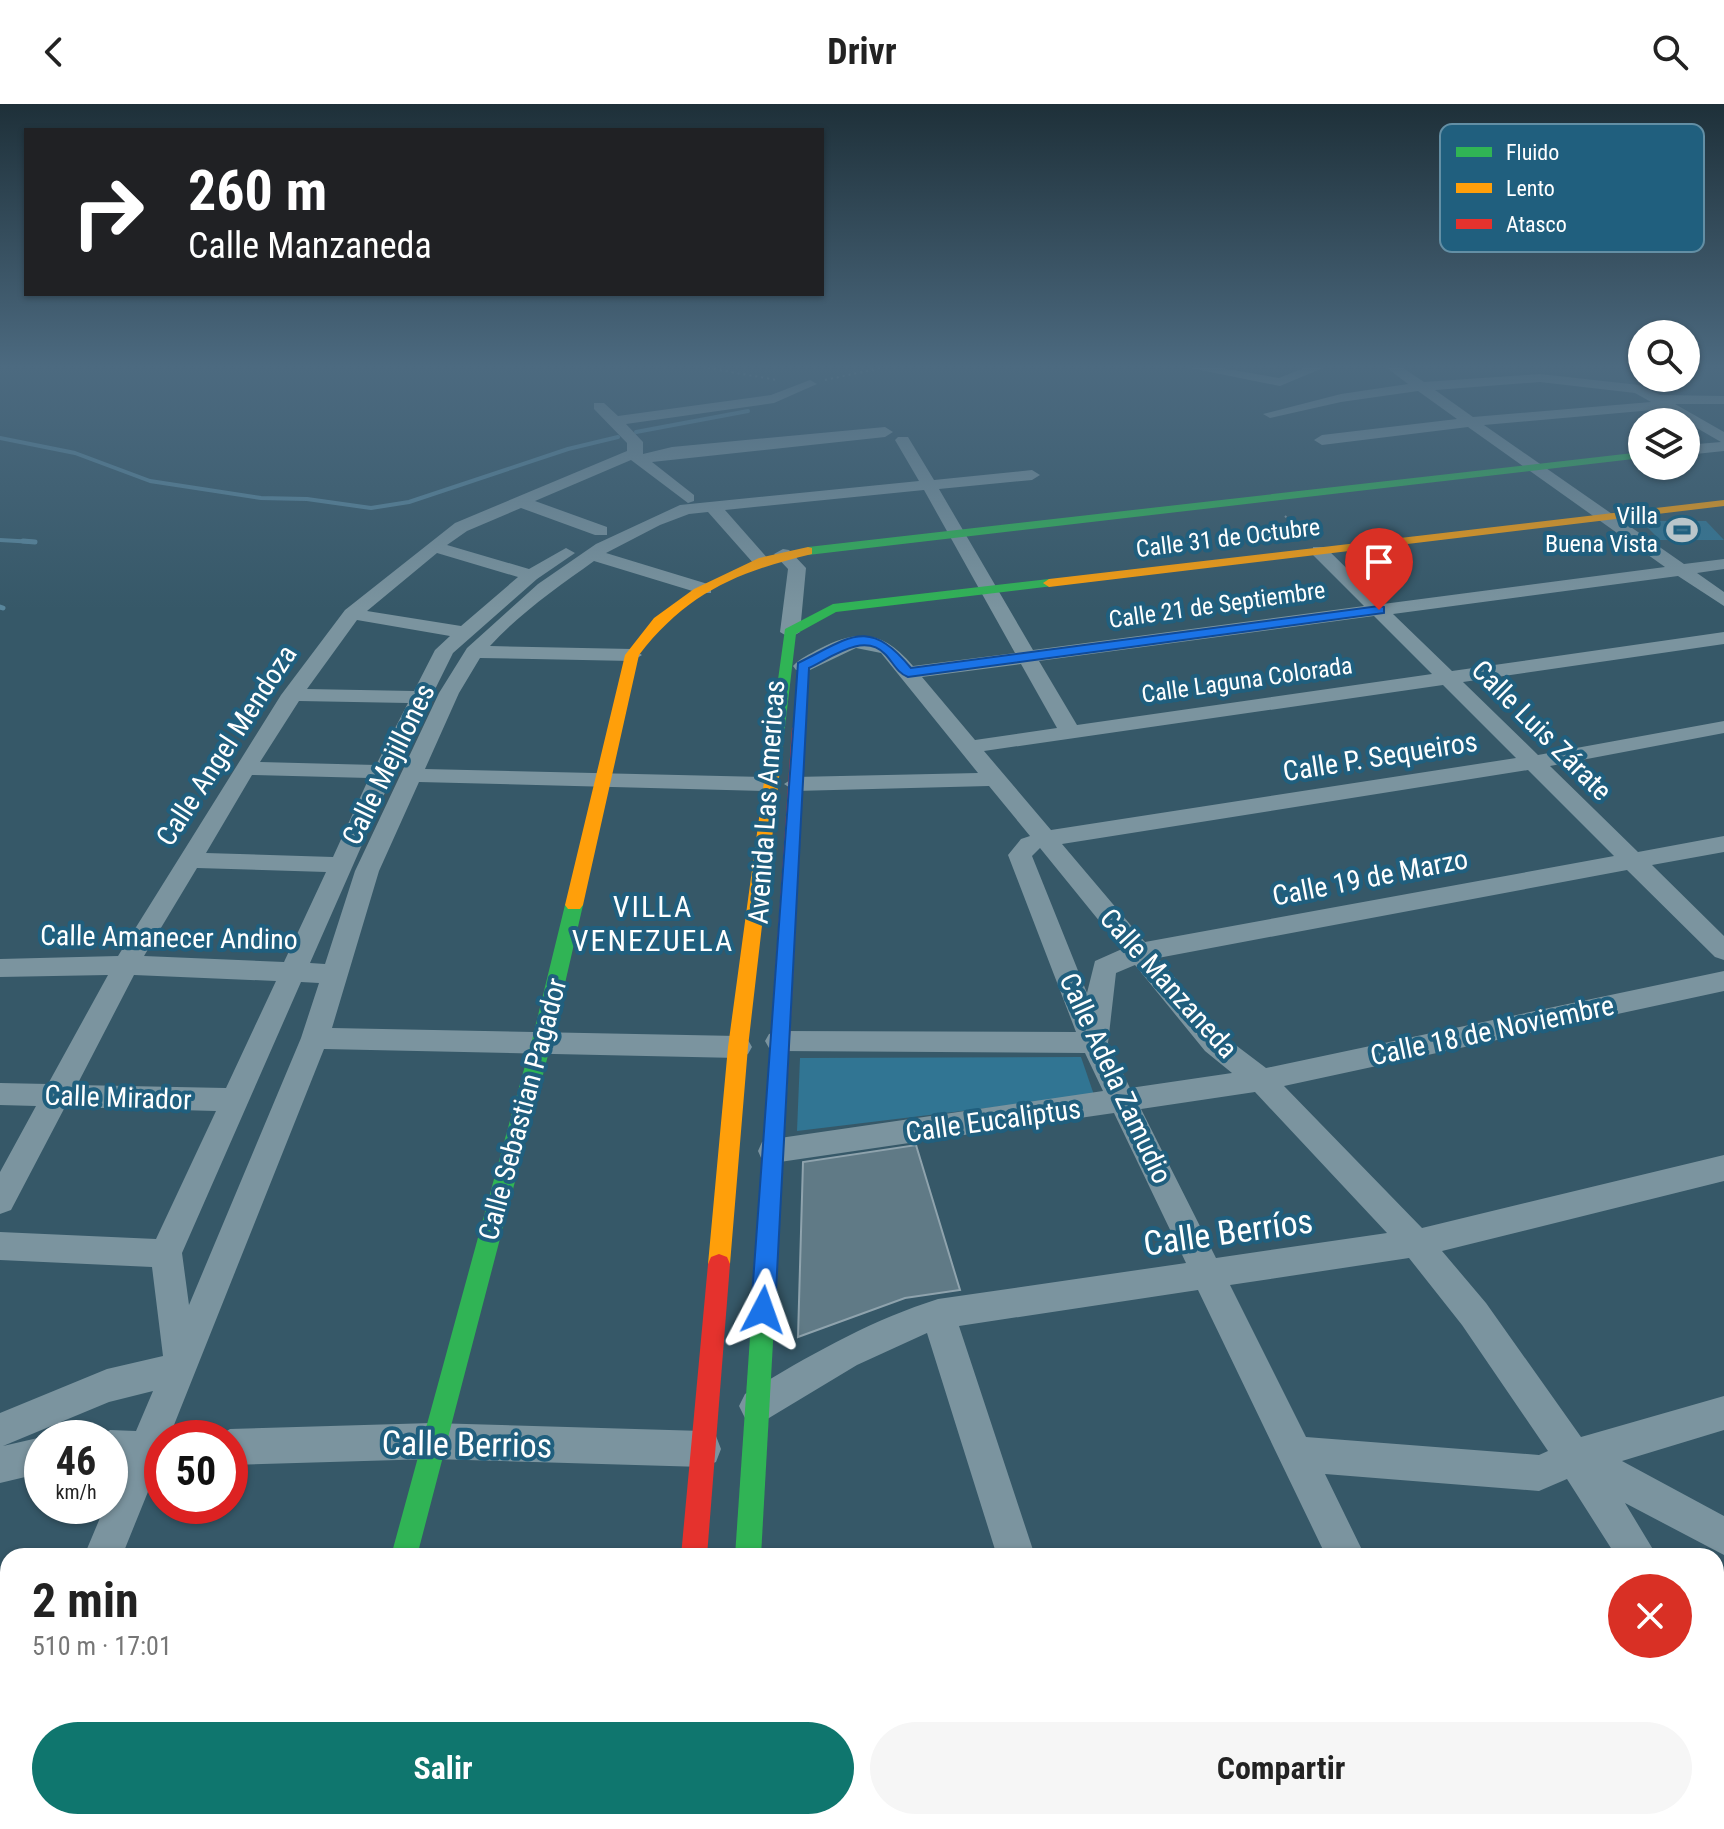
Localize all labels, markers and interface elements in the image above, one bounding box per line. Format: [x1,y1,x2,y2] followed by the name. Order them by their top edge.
[32,30,76,74] icon: back
[1648,30,1692,74] icon: search
[827,31,897,73] text: Drivr
[1440,124,1704,252] legend
[1506,140,1559,165] text: Fluido
[188,158,327,224] text: 260 m
[56,160,160,264] icon: right
[1506,176,1555,201] text: Lento
[1506,212,1567,237] text: Atasco
[188,225,432,267] text: Calle Manzaneda
[1628,320,1700,480] map controls
[1628,320,1700,392] button: search
[1628,408,1700,480] button: layers
[1545,502,1658,558] place label: Villa Buena Vista
[1134,513,1322,563] street label: Calle 31 de Octubre
[1665,513,1699,547] sports icon: Villa Buena Vista
[1345,528,1413,610] pin
[1357,540,1401,584] icon: arrive
[1107,576,1327,634] street label: Calle 21 de Septiembre
[149,639,304,852] street label: Calle Angel Mendoza
[1140,651,1354,709] street label: Calle Laguna Colorada
[1465,653,1619,807] street label: Calle Luis Zárate
[335,678,442,850] street label: Calle Mejillones
[742,679,791,925] street label: Avenida Las Americas
[1280,725,1480,788] street label: Calle P. Sequeiros
[1270,842,1471,913] street label: Calle 19 de Marzo
[572,889,734,958] district label: VILLA VENEZUELA
[1093,902,1244,1065] street label: Calle Manzaneda
[40,919,298,956] street label: Calle Amanecer Andino
[1052,968,1179,1189] street label: Calle Adela Zamudio
[472,974,573,1244] street label: Calle Sebastian Pagador
[1367,989,1617,1072] street label: Calle 18 de Noviembre
[44,1078,192,1117] street label: Calle Mirador
[903,1092,1083,1149] street label: Calle Eucaliptus
[1141,1200,1315,1264] street label: Calle Berríos
[721,1268,805,1352] position arrow
[144,1420,248,1524] speed limit sign: 50
[381,1423,553,1465] street label: Calle Berrios
[56,1438,96,1485] text: 46
[55,1480,97,1504] text: km/h
[32,1572,139,1629] text: 2 min
[1608,1574,1692,1658] button: close
[32,1631,172,1661] text: 510 m · 17:01
[32,1722,854,1814] button: Salir
[870,1722,1692,1814] button: Compartir

